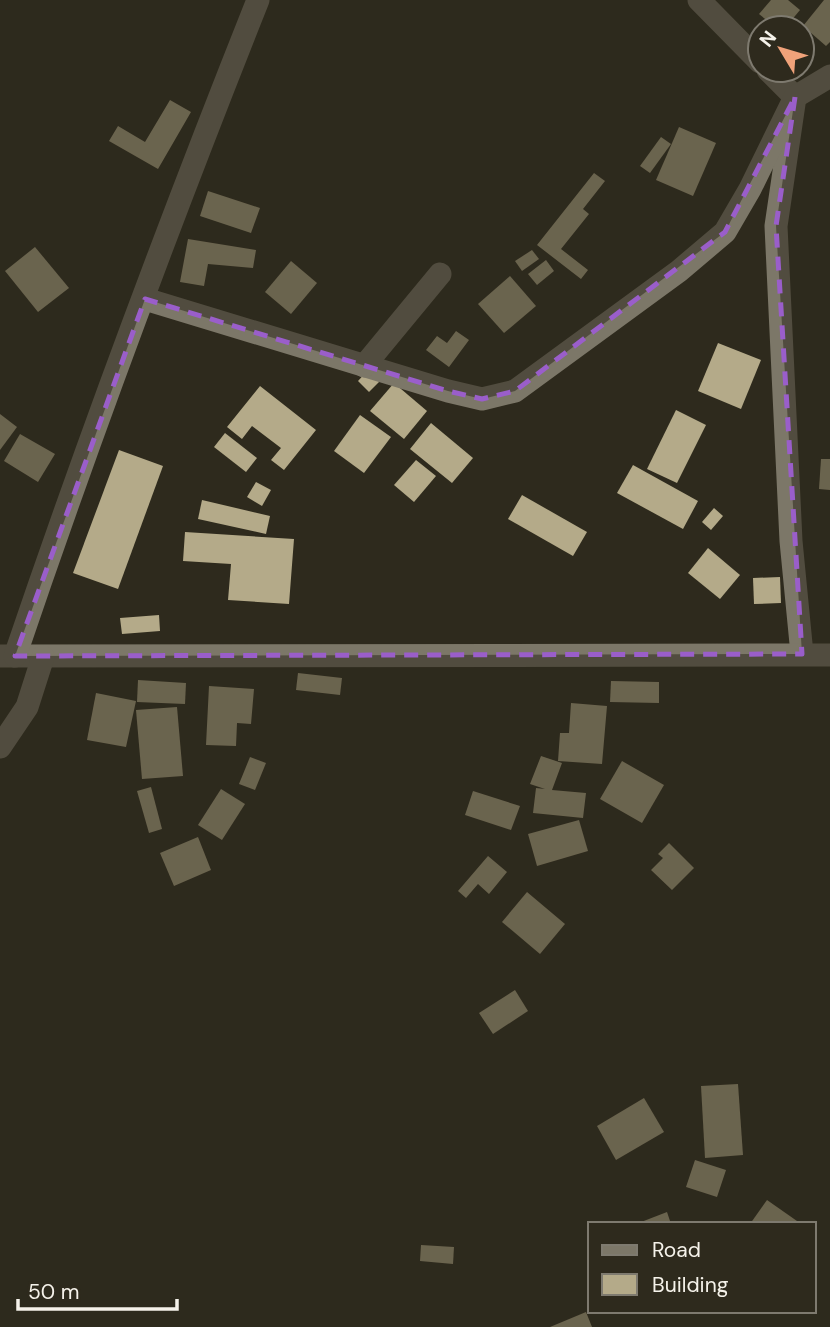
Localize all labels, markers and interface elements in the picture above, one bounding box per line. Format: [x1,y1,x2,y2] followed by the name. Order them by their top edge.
[746,14,816,84] north arrow
[754,26,782,52] text: N
[588,1222,816,1313] legend
[652,1236,701,1264] text: Road
[18,1268,177,1312] scale bar
[652,1271,729,1299] text: Building
[28,1278,79,1306] text: 50 m

